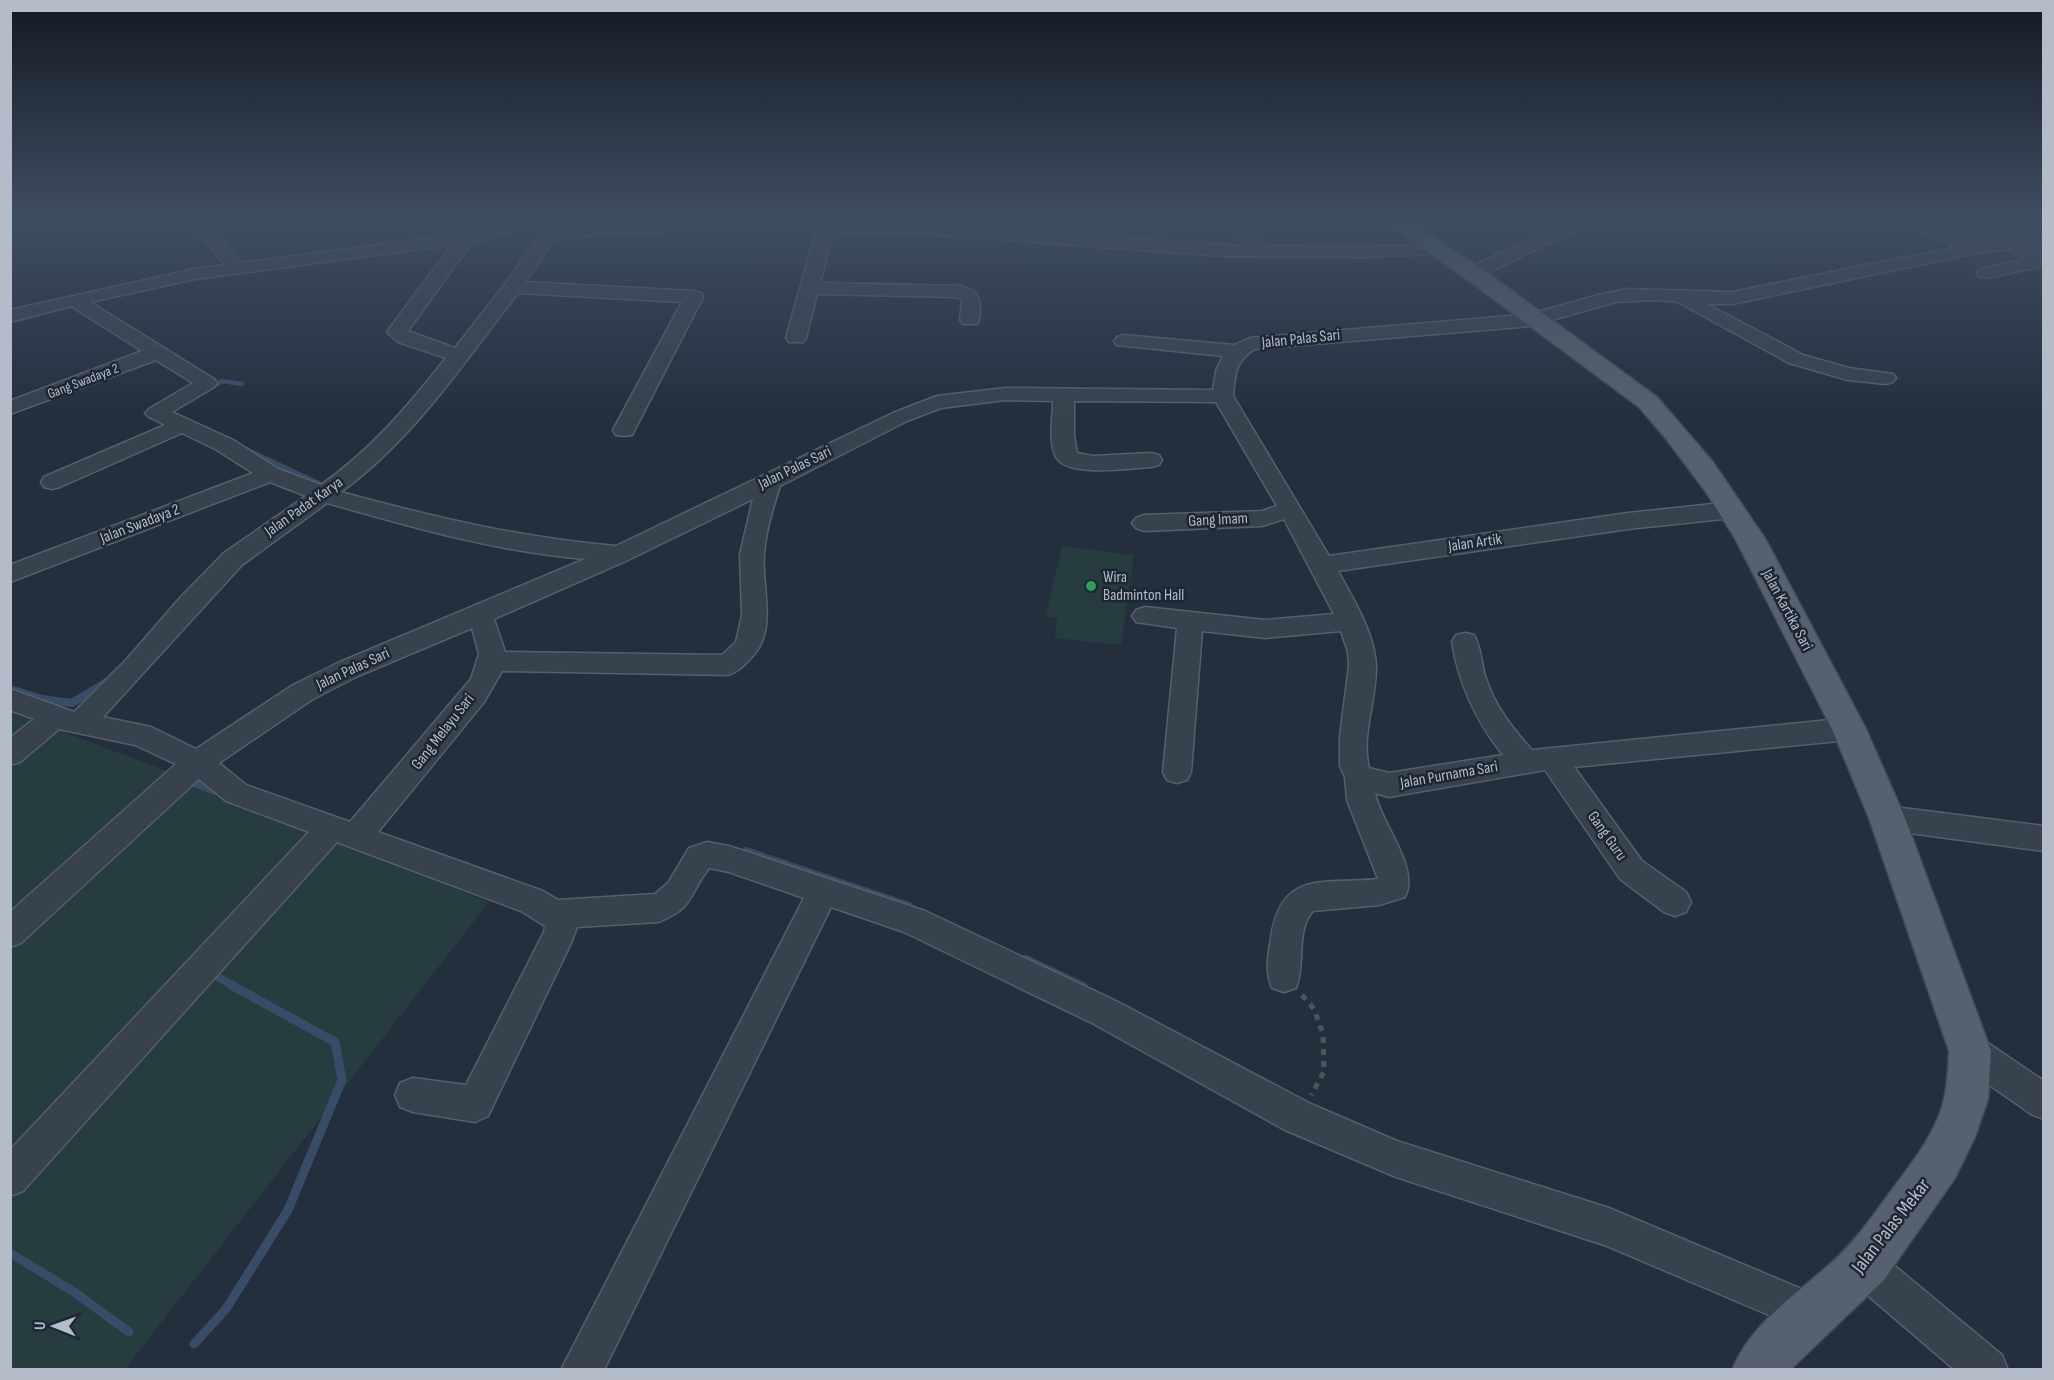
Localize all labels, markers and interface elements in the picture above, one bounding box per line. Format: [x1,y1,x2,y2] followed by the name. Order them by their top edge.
[1260,325,1341,353] street label: Jalan Palas Sari
[45,360,121,402] street label: Gang Swadaya 2
[755,442,835,494] street label: Jalan Palas Sari
[260,473,347,541] street label: Jalan Padat Karya
[97,500,182,548] street label: Jalan Swadaya 2
[1188,509,1248,531] street label: Gang Imam
[1446,530,1503,556] street label: Jalan Artik
[1757,565,1816,654] street label: Jalan Kartika Sari
[1103,568,1184,605] place label: Wira Badminton Hall
[1084,579,1098,593] marker: Wira Badminton Hall
[312,644,393,695] street label: Jalan Palas Sari
[408,690,478,774] street label: Gang Melayu Sari
[1398,757,1499,793] street label: Jalan Purnama Sari
[1583,808,1631,864] street label: Gang Guru
[1846,1174,1936,1279] street label: Jalan Palas Mekar
[24,1296,84,1356] north arrow
[31,1321,50,1330] text: U

